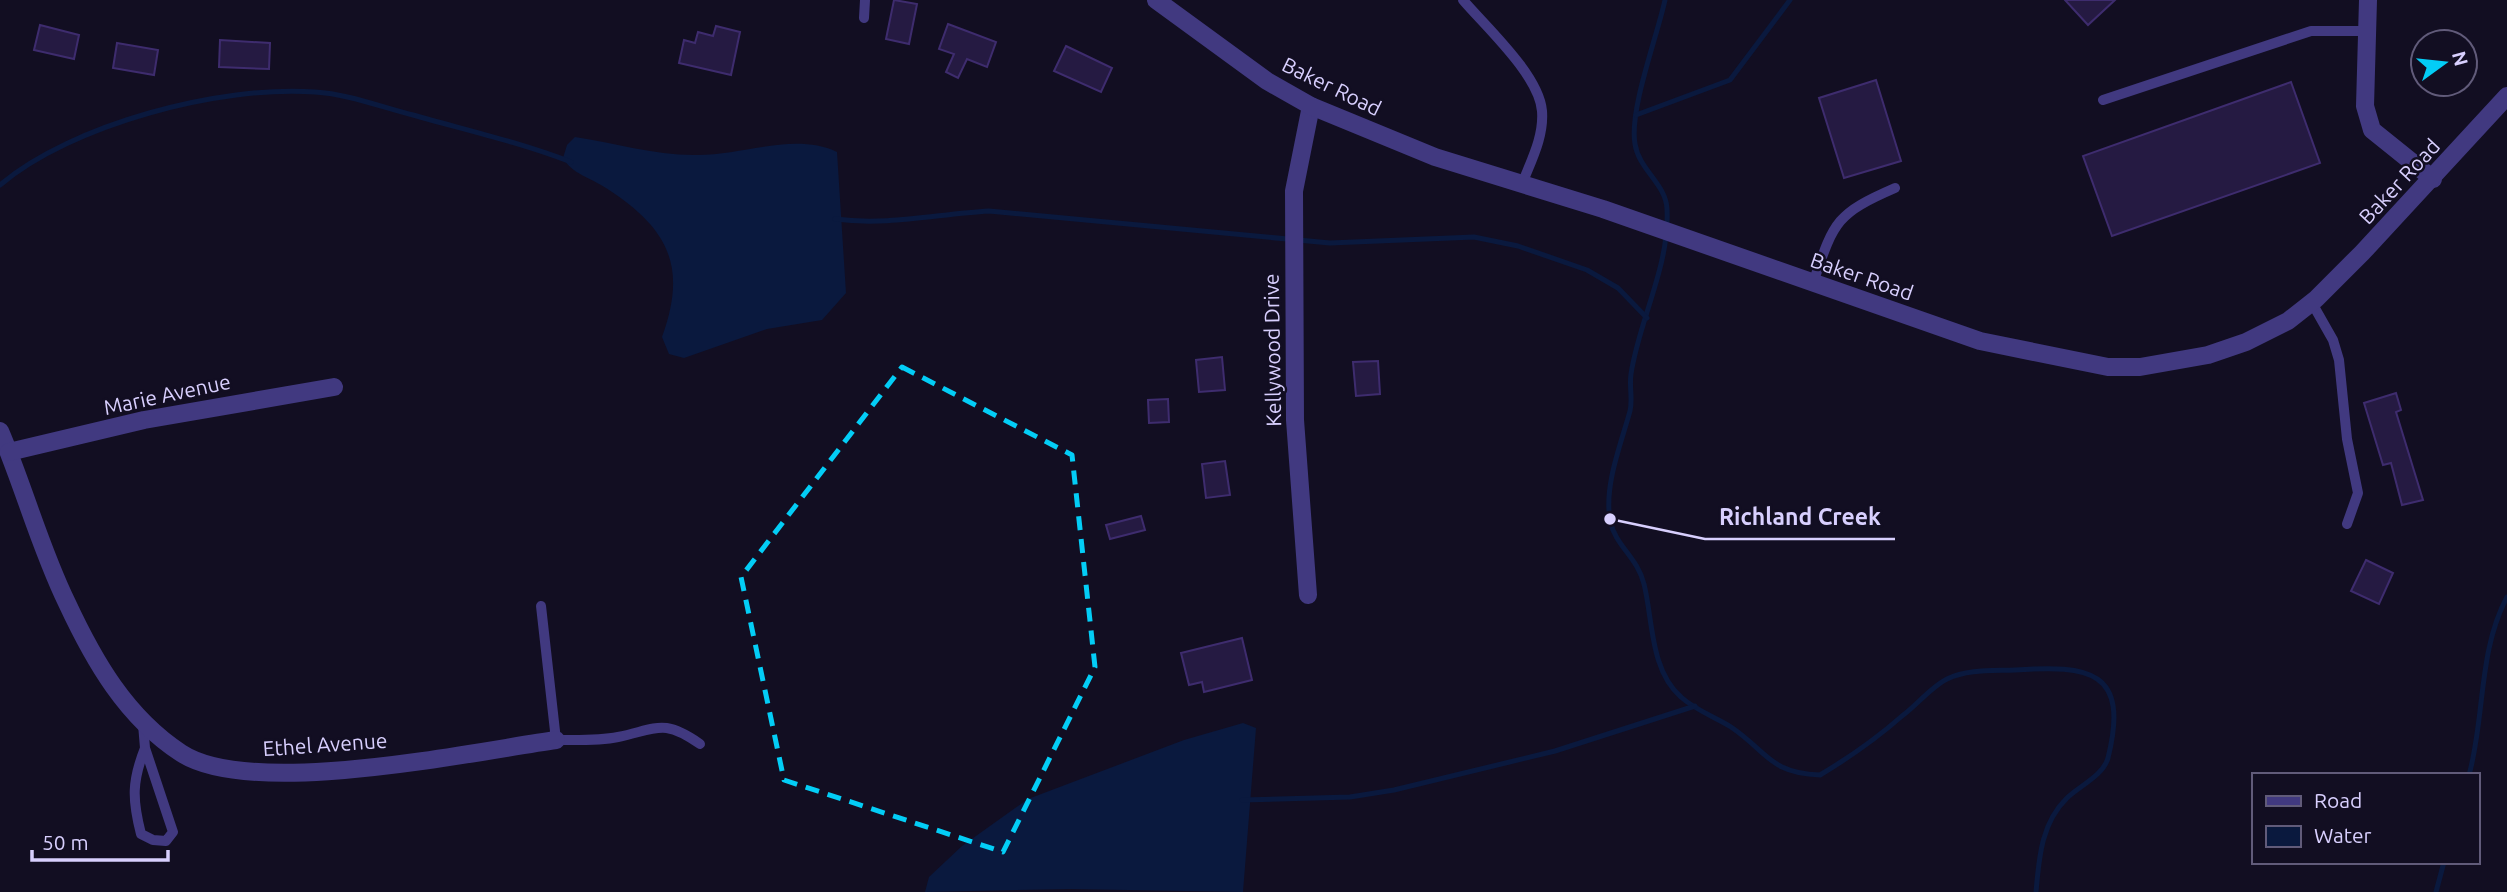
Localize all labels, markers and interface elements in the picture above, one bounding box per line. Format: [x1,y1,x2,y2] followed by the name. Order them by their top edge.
[2409,28,2479,98] north arrow
[2448,49,2473,68] text: N
[1279,52,1385,120] street label: Baker Road
[2354,134,2444,228] street label: Baker Road
[1807,247,1917,305] street label: Baker Road
[1259,273,1285,427] street label: Kellywood Drive
[101,369,233,419] street label: Marie Avenue
[1705,495,1895,539] callout: Richland Creek
[1719,504,1881,529] text: Richland Creek
[262,728,388,760] street label: Ethel Avenue
[2252,773,2479,864] legend
[2314,788,2362,812] text: Road
[32,818,168,862] scale bar
[2314,823,2372,847] text: Water
[42,830,89,854] text: 50 m

